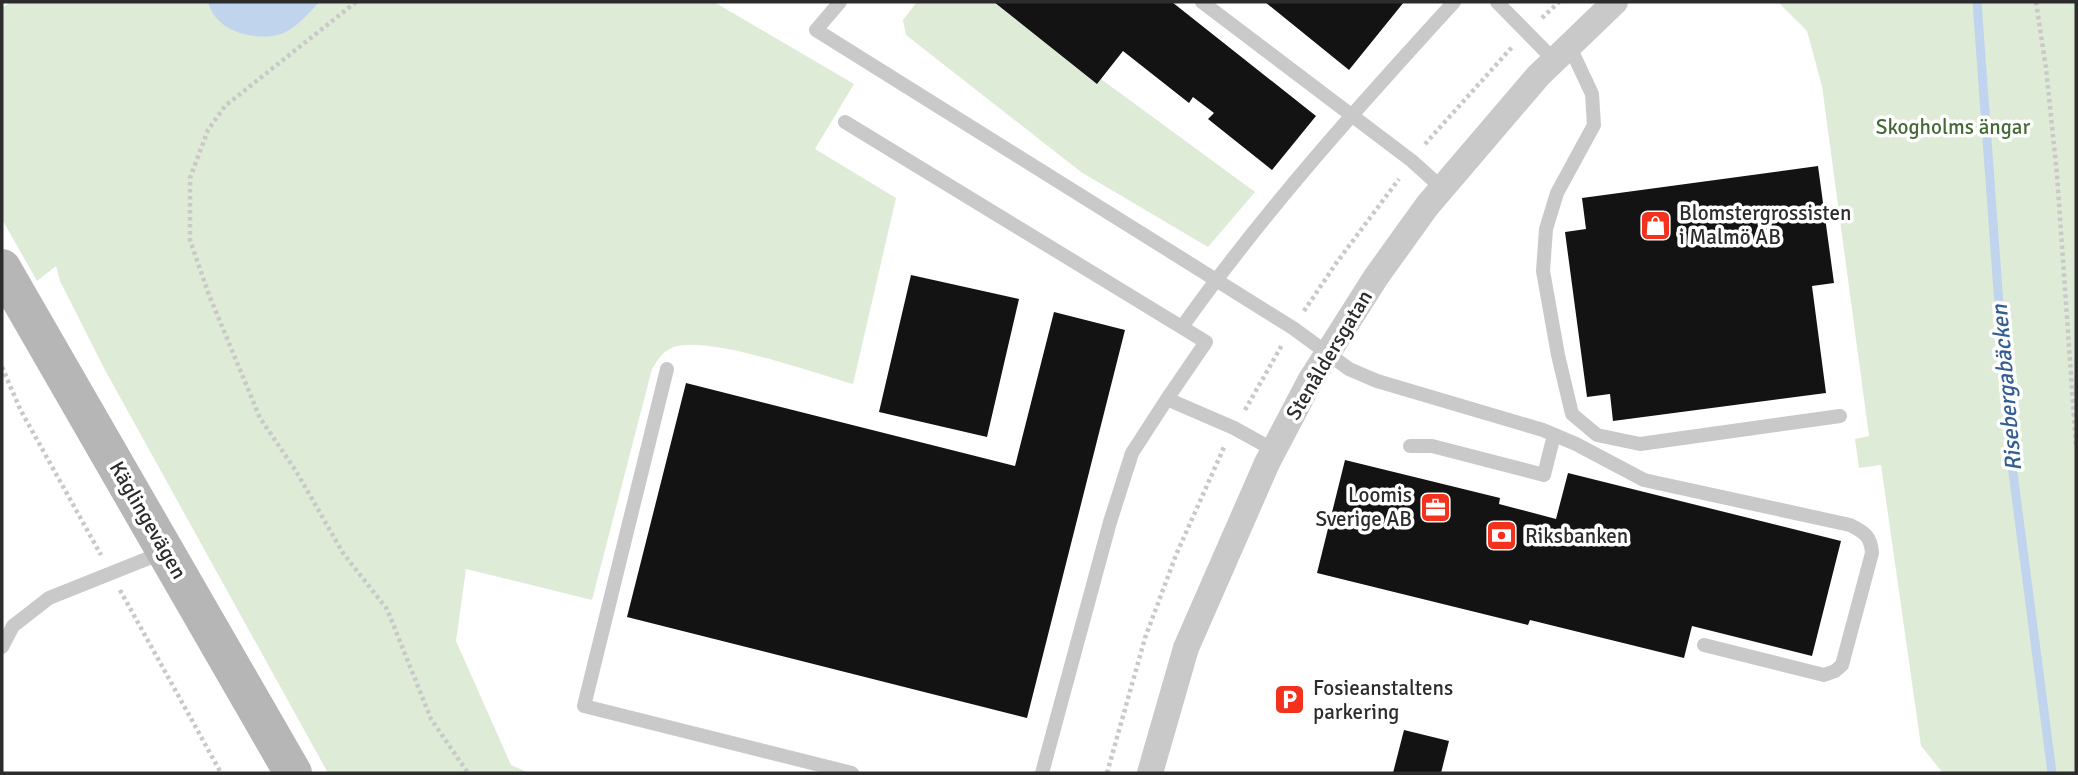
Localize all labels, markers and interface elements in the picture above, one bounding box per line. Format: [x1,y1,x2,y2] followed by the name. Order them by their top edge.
[1876,114,2030,140] park label: Skogholms ängar
[1679,200,1851,250] place label: Blomstergrossisten i Malmö AB
[1639,208,1673,242] shop icon: Blomstergrossisten i Malmö AB
[1280,285,1378,425] street label: Stenåldersgatan
[1985,302,2028,472] water label: Risebergabäcken
[104,456,192,584] street label: Käglingevägen
[1315,482,1412,532] place label: Loomis Sverige AB
[1418,490,1452,524] office icon: Loomis Sverige AB
[1485,519,1519,553] bank icon: Riksbanken
[1525,523,1628,549] place label: Riksbanken
[1313,675,1453,725] place label: Fosieanstaltens parkering
[1273,683,1307,717] parking icon: Fosieanstaltens parkering

